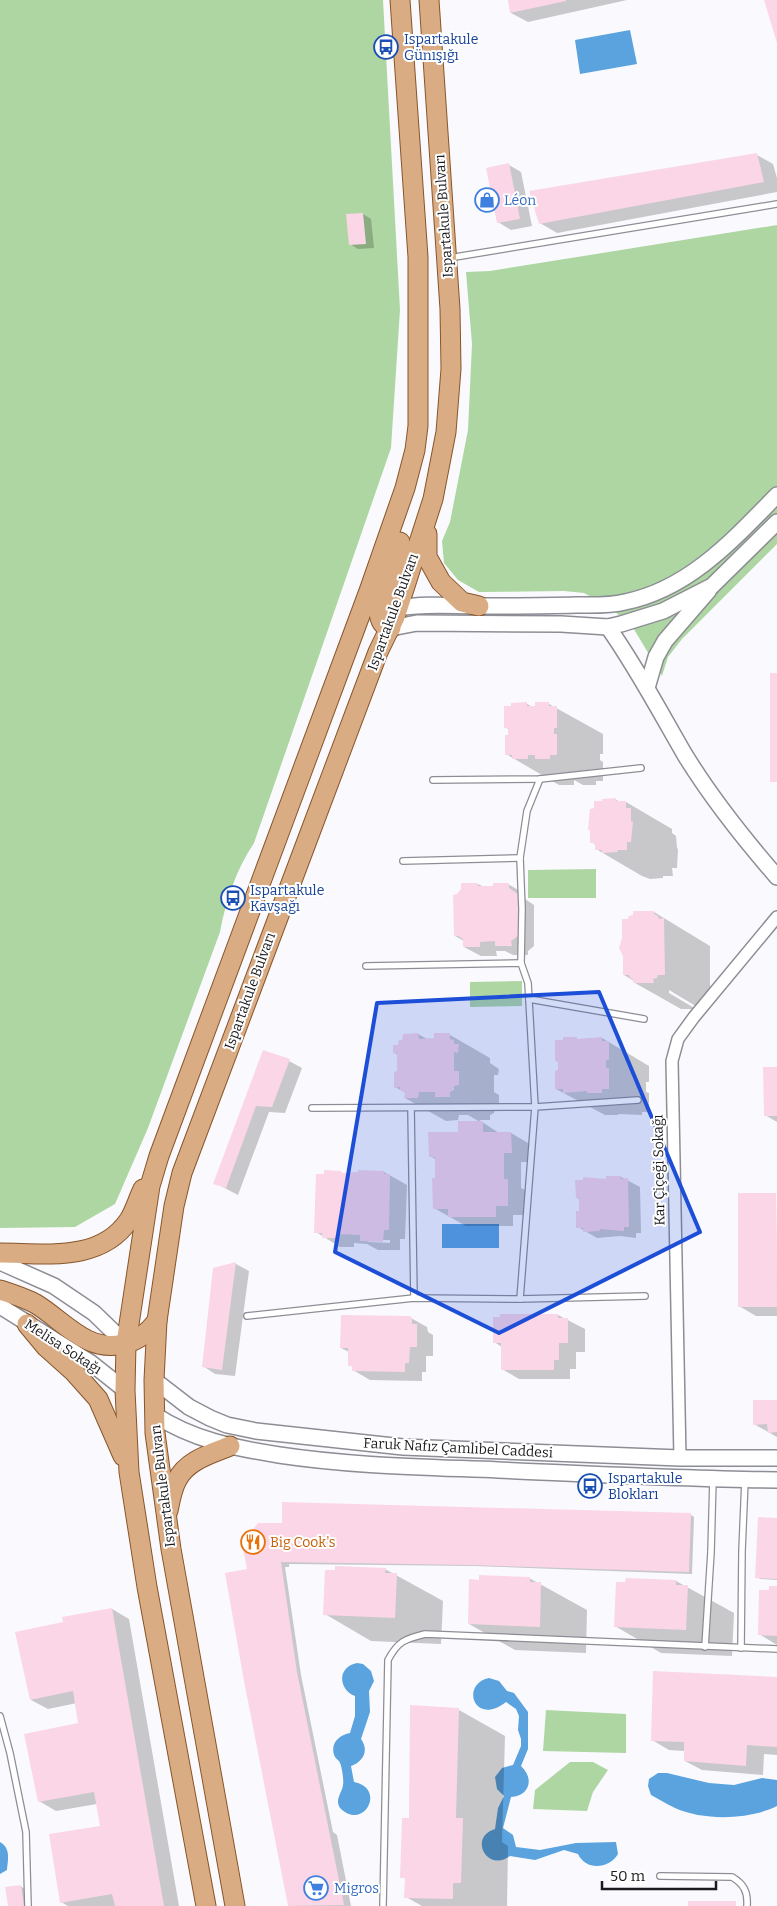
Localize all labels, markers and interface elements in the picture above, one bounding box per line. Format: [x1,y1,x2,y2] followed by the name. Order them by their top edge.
[404,31,478,64] place label: Ispartakule Günışığı
[373,34,399,60] bus stop icon: Ispartakule Günışığı
[431,154,457,278] street label: Ispartakule Bulvarı
[474,187,500,213] shop icon: Léon
[504,192,536,209] place label: Léon
[364,551,422,673] street label: Ispartakule Bulvarı
[250,882,324,915] place label: Ispartakule Kavşağı
[220,885,246,911] bus stop icon: Ispartakule Kavşağı
[221,930,279,1052] street label: Ispartakule Bulvarı
[650,1114,668,1226] street label: Kar Çiçeği Sokağı
[21,1316,105,1378] street label: Melisa Sokağı
[147,1424,179,1548] street label: Ispartakule Bulvarı
[363,1435,553,1461] street label: Faruk Nafız Çamlıbel Caddesi
[608,1470,682,1503] place label: Ispartakule Blokları
[577,1473,603,1499] bus stop icon: Ispartakule Blokları
[240,1529,266,1555] restaurant icon: Big Cook's
[270,1534,335,1551] place label: Big Cook's
[602,1858,716,1890] scale bar
[610,1867,646,1885] text: 50 m
[303,1875,329,1901] supermarket icon: Migros
[334,1880,379,1897] place label: Migros

